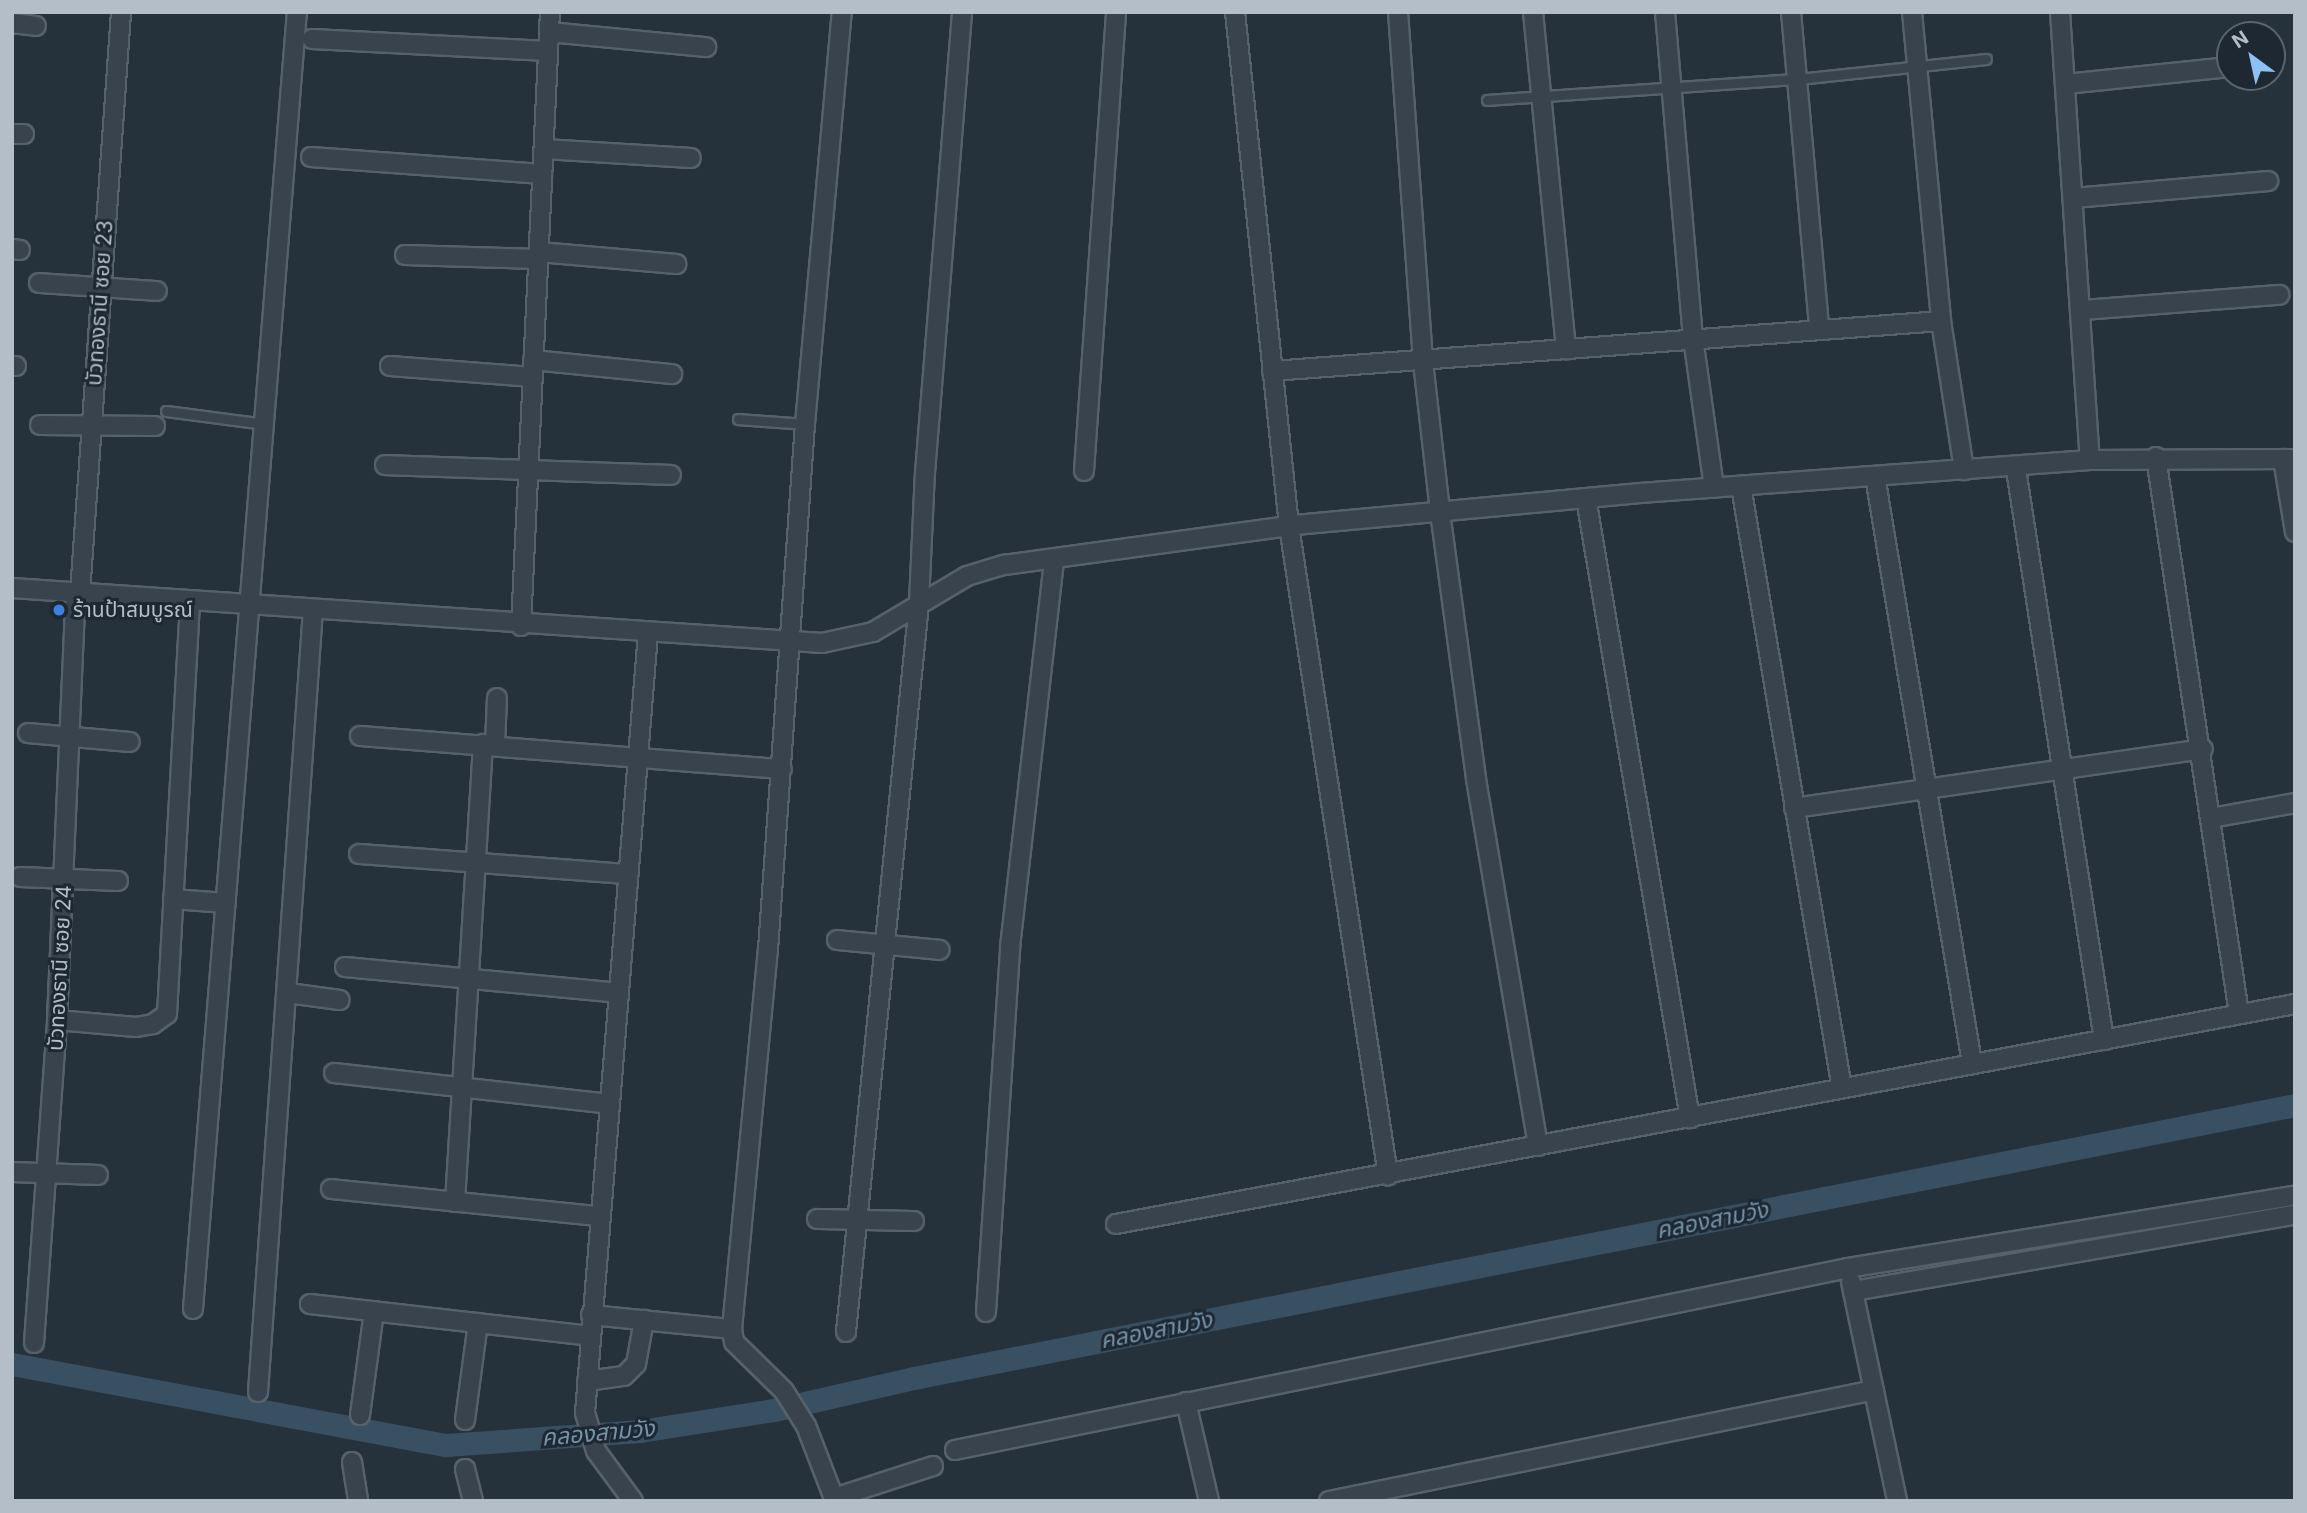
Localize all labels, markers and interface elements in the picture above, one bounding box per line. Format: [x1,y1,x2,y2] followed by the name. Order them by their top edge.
[2216,21,2286,91] north arrow
[2228,26,2253,53] text: N
[82,219,118,387] street label: บัวทองธานี ซอย 23
[73,597,193,623] place label: ร้านป้าสมบูรณ์
[51,602,67,618] marker: ร้านป้าสมบูรณ์
[43,884,77,1052] street label: บัวทองธานี ซอย 24
[1654,1196,1770,1244] water label: คลองสามวัง
[1098,1306,1214,1354] water label: คลองสามวัง
[540,1414,656,1452] water label: คลองสามวัง

